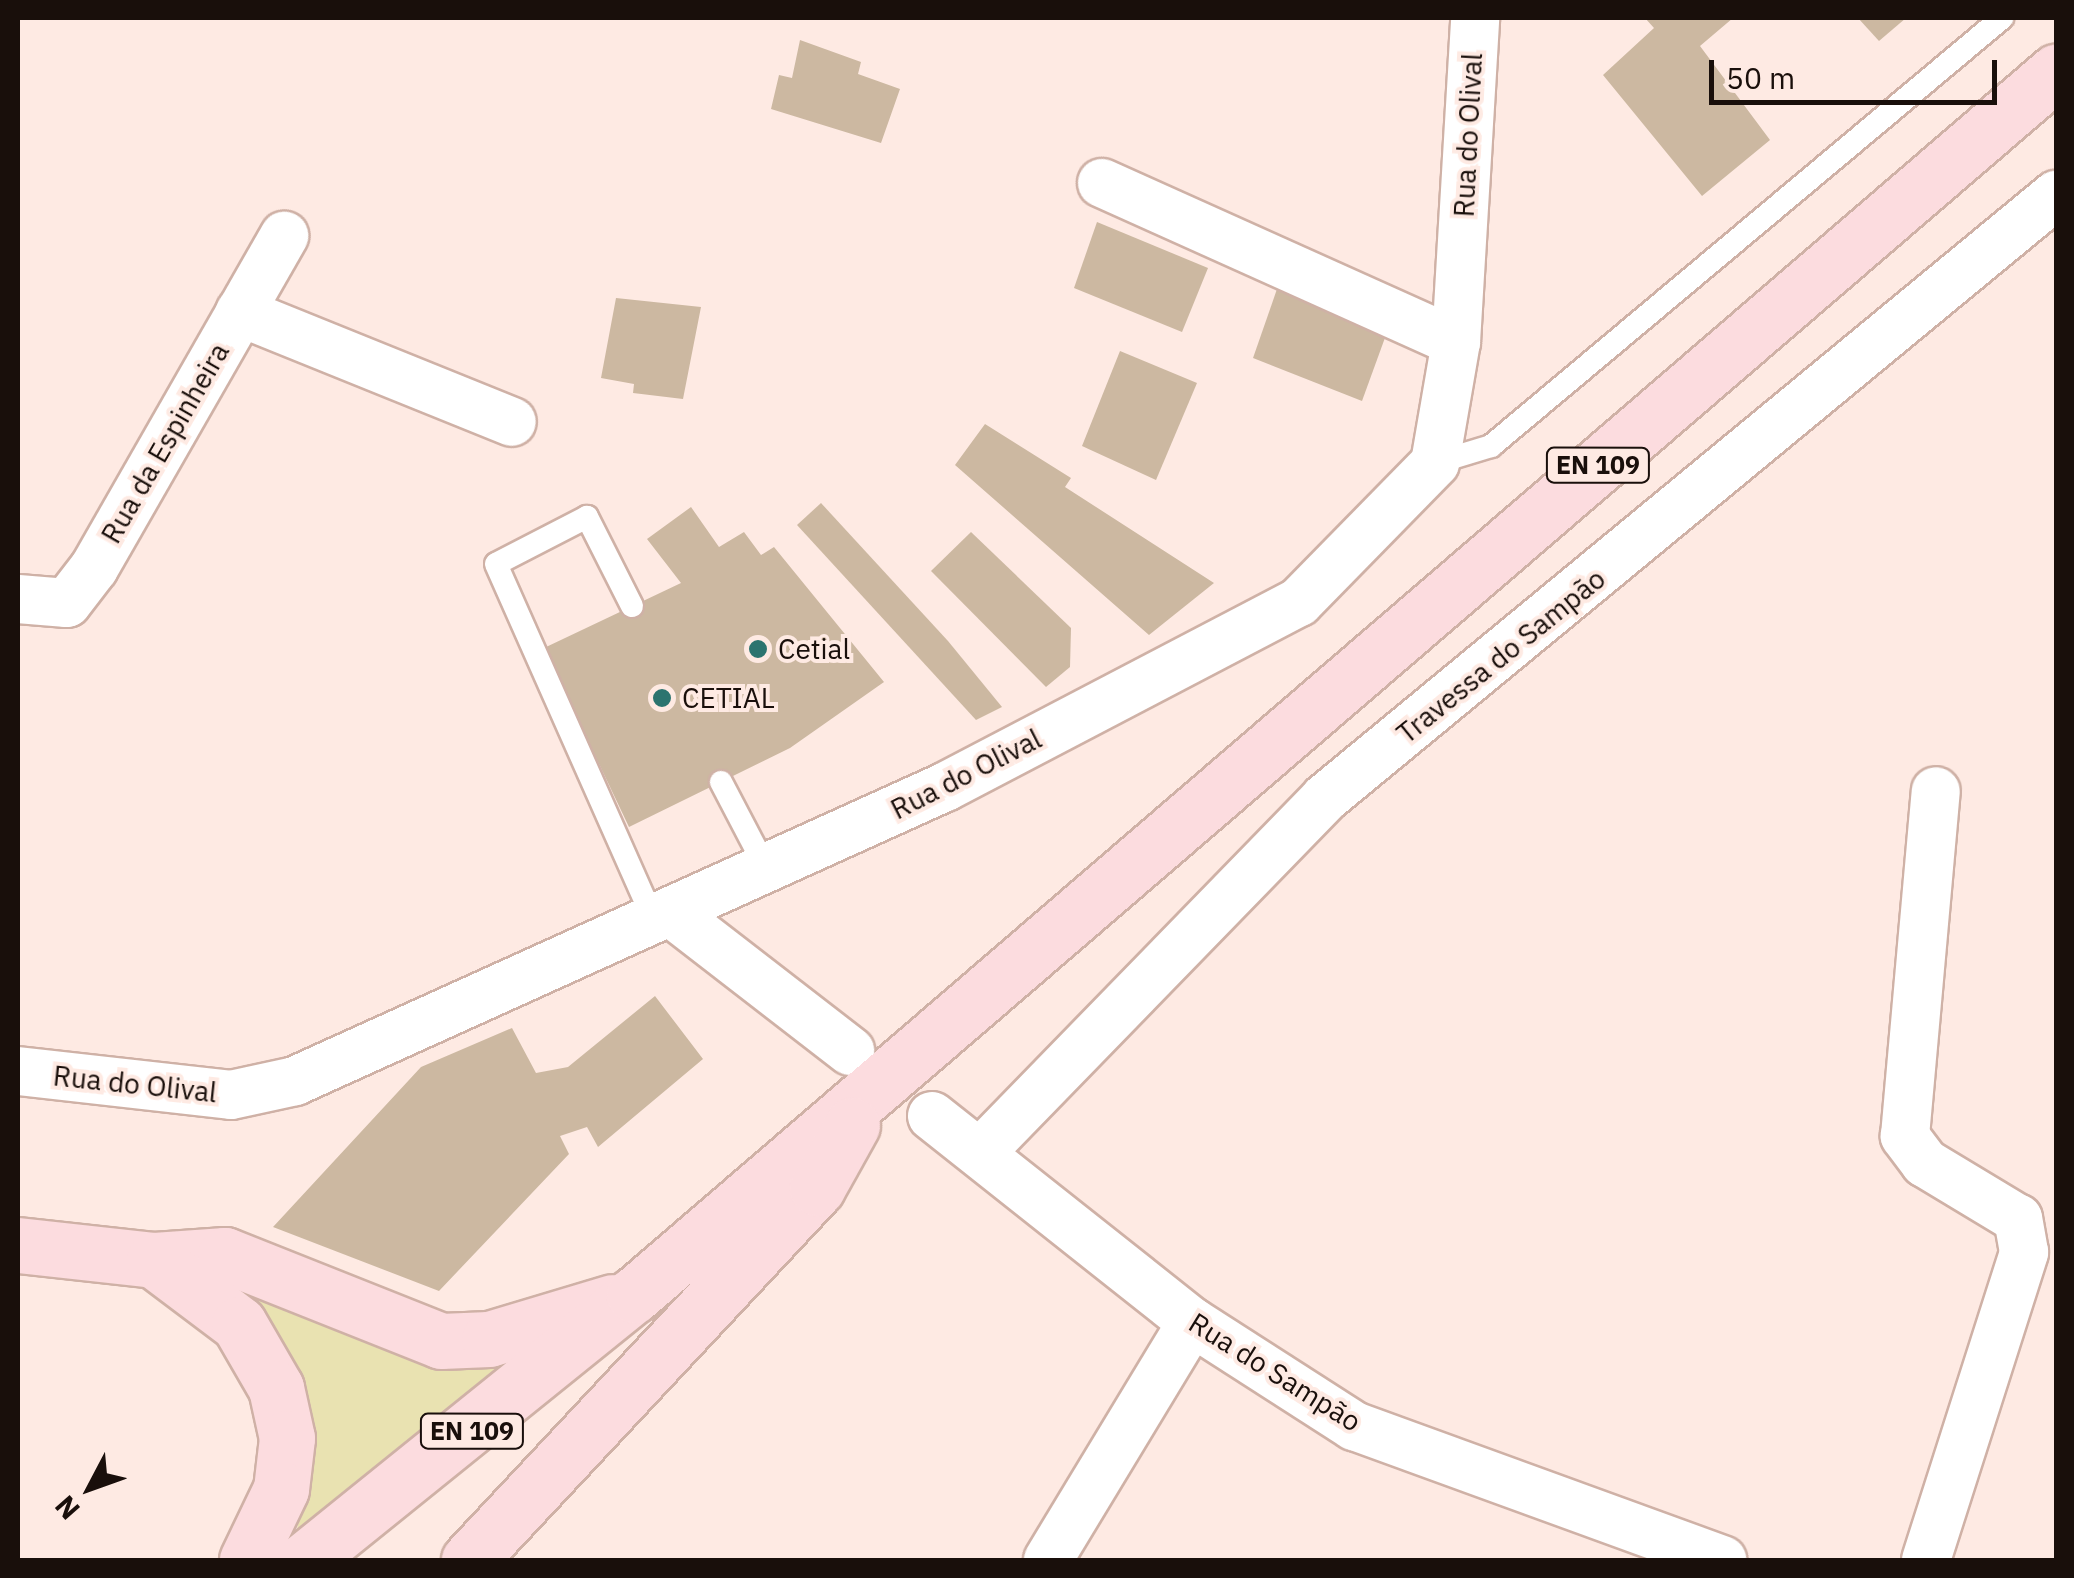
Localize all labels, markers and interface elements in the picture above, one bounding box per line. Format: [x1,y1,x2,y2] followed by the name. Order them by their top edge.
[1714,40,2002,102] scale bar
[1447,52,1489,218] street label: Rua do Olival
[1726,58,1795,97] text: 50 m
[94,337,236,549] street label: Rua da Espinheira
[1546,445,1650,485] road number: EN 109
[1390,562,1612,750] street label: Travessa do Sampão
[778,632,850,666] place label: Cetial
[747,638,769,660] marker: Cetial
[682,681,775,715] place label: CETIAL
[651,687,673,709] marker: CETIAL
[885,722,1047,826] street label: Rua do Olival
[51,1059,219,1109] street label: Rua do Olival
[1183,1306,1367,1438] street label: Rua do Sampão
[420,1411,524,1451] road number: EN 109
[40,1438,140,1538] north arrow
[46,1488,88,1528] text: N

